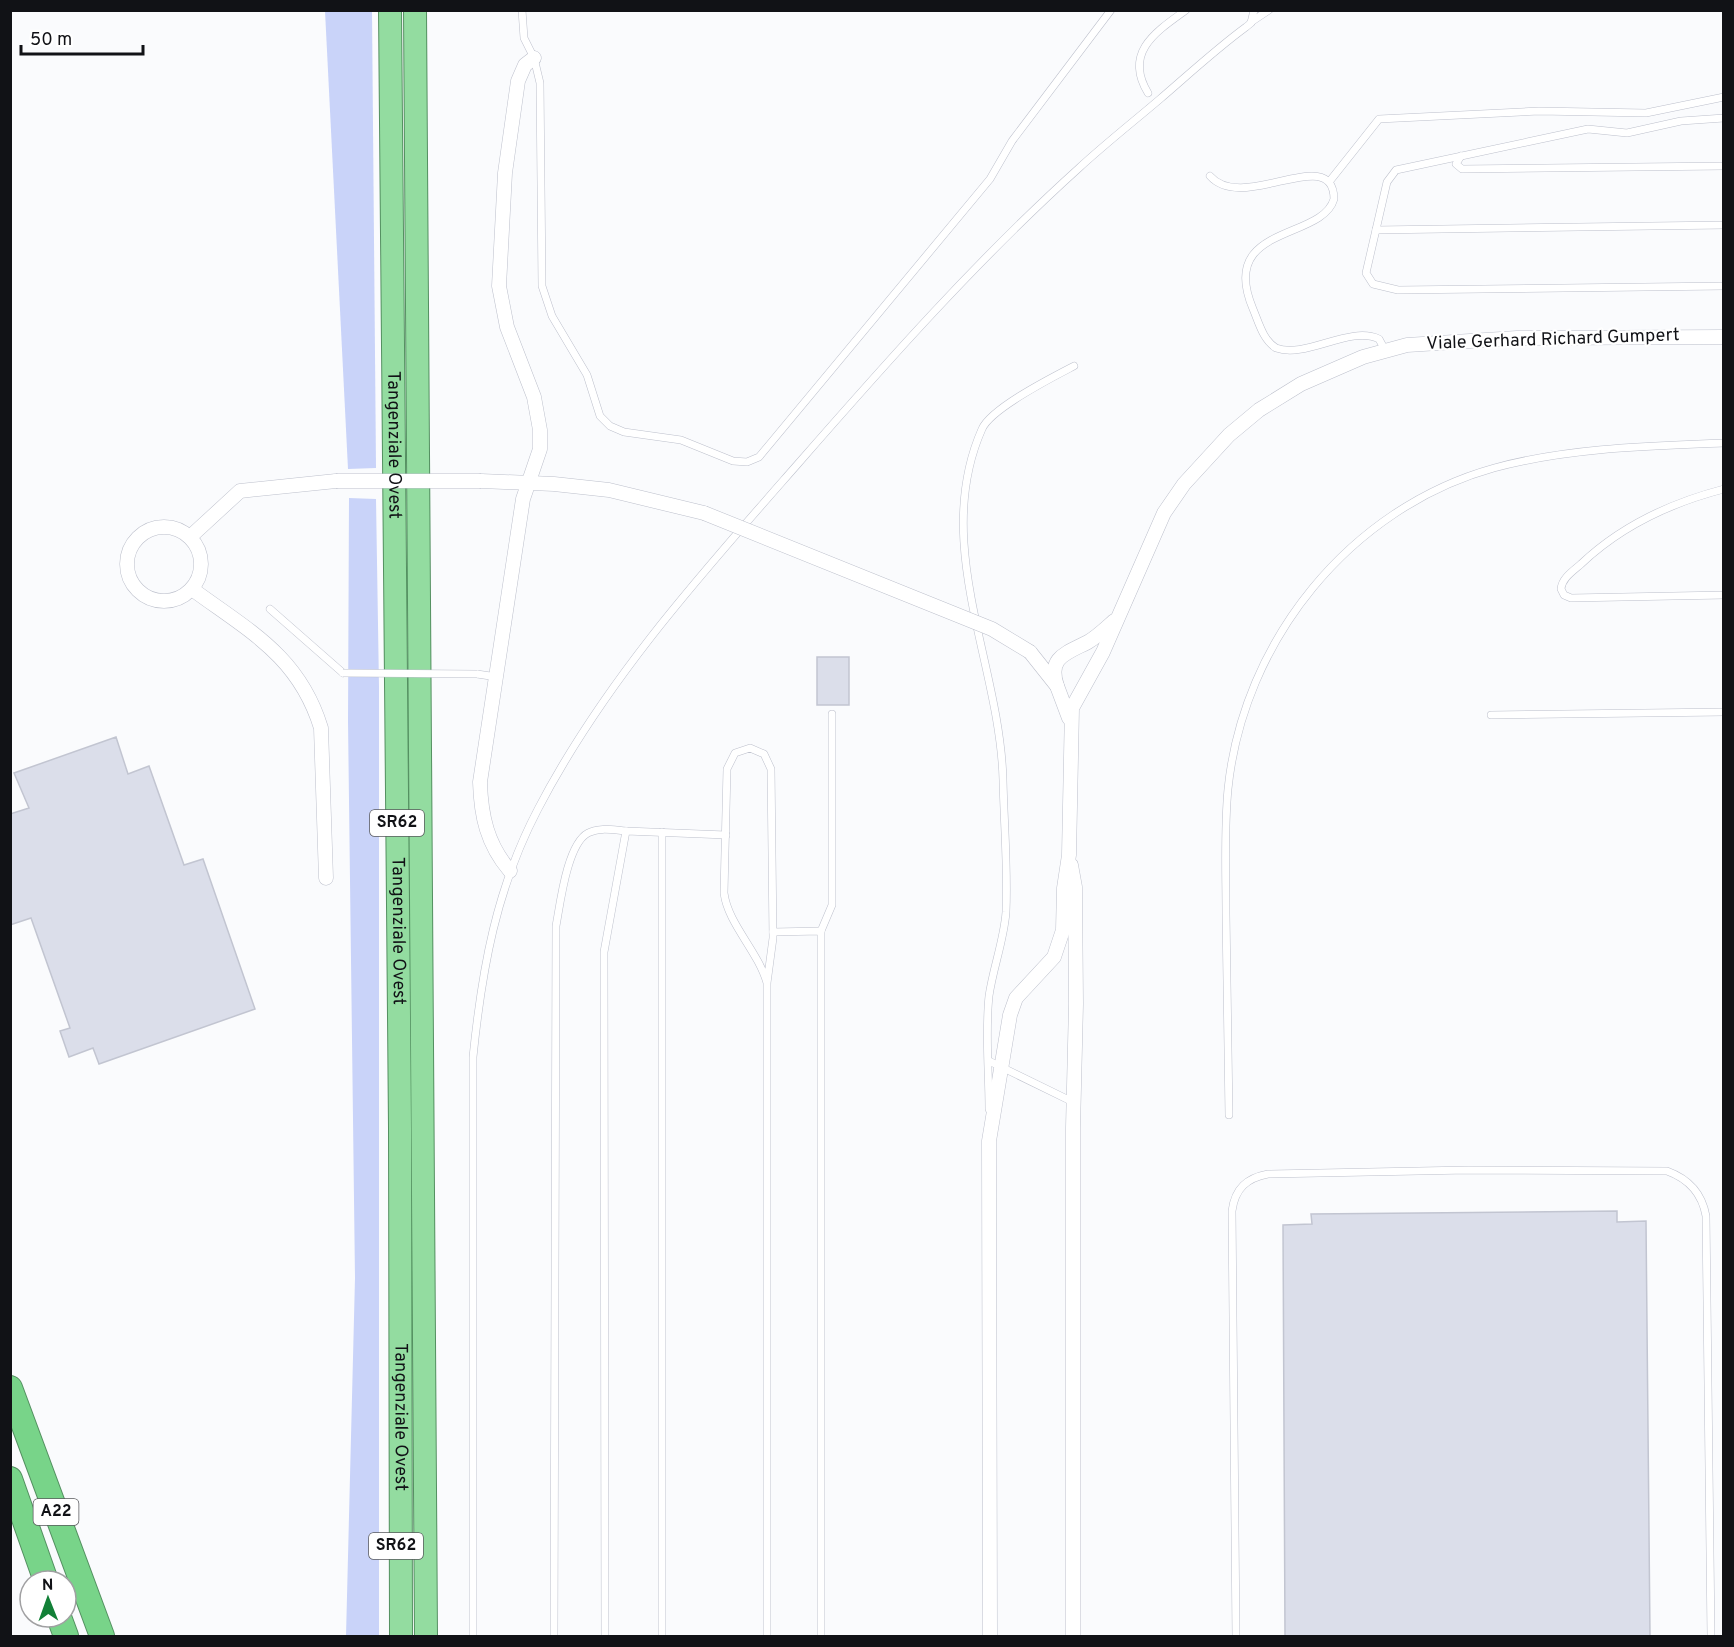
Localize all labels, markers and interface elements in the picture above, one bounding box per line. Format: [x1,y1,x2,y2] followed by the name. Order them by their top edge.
[21,18,142,56] scale bar
[30,29,72,52] text: 50 m
[1426,324,1680,356] street label: Viale Gerhard Richard Gumpert
[382,371,406,519] street label: Tangenziale Ovest
[370,810,424,836] road number: SR62
[386,857,410,1005] street label: Tangenziale Ovest
[389,1343,412,1491] street label: Tangenziale Ovest
[34,1499,78,1525] road number: A22
[369,1533,423,1559] road number: SR62
[18,1569,78,1629] north arrow
[42,1576,54,1596] text: N

